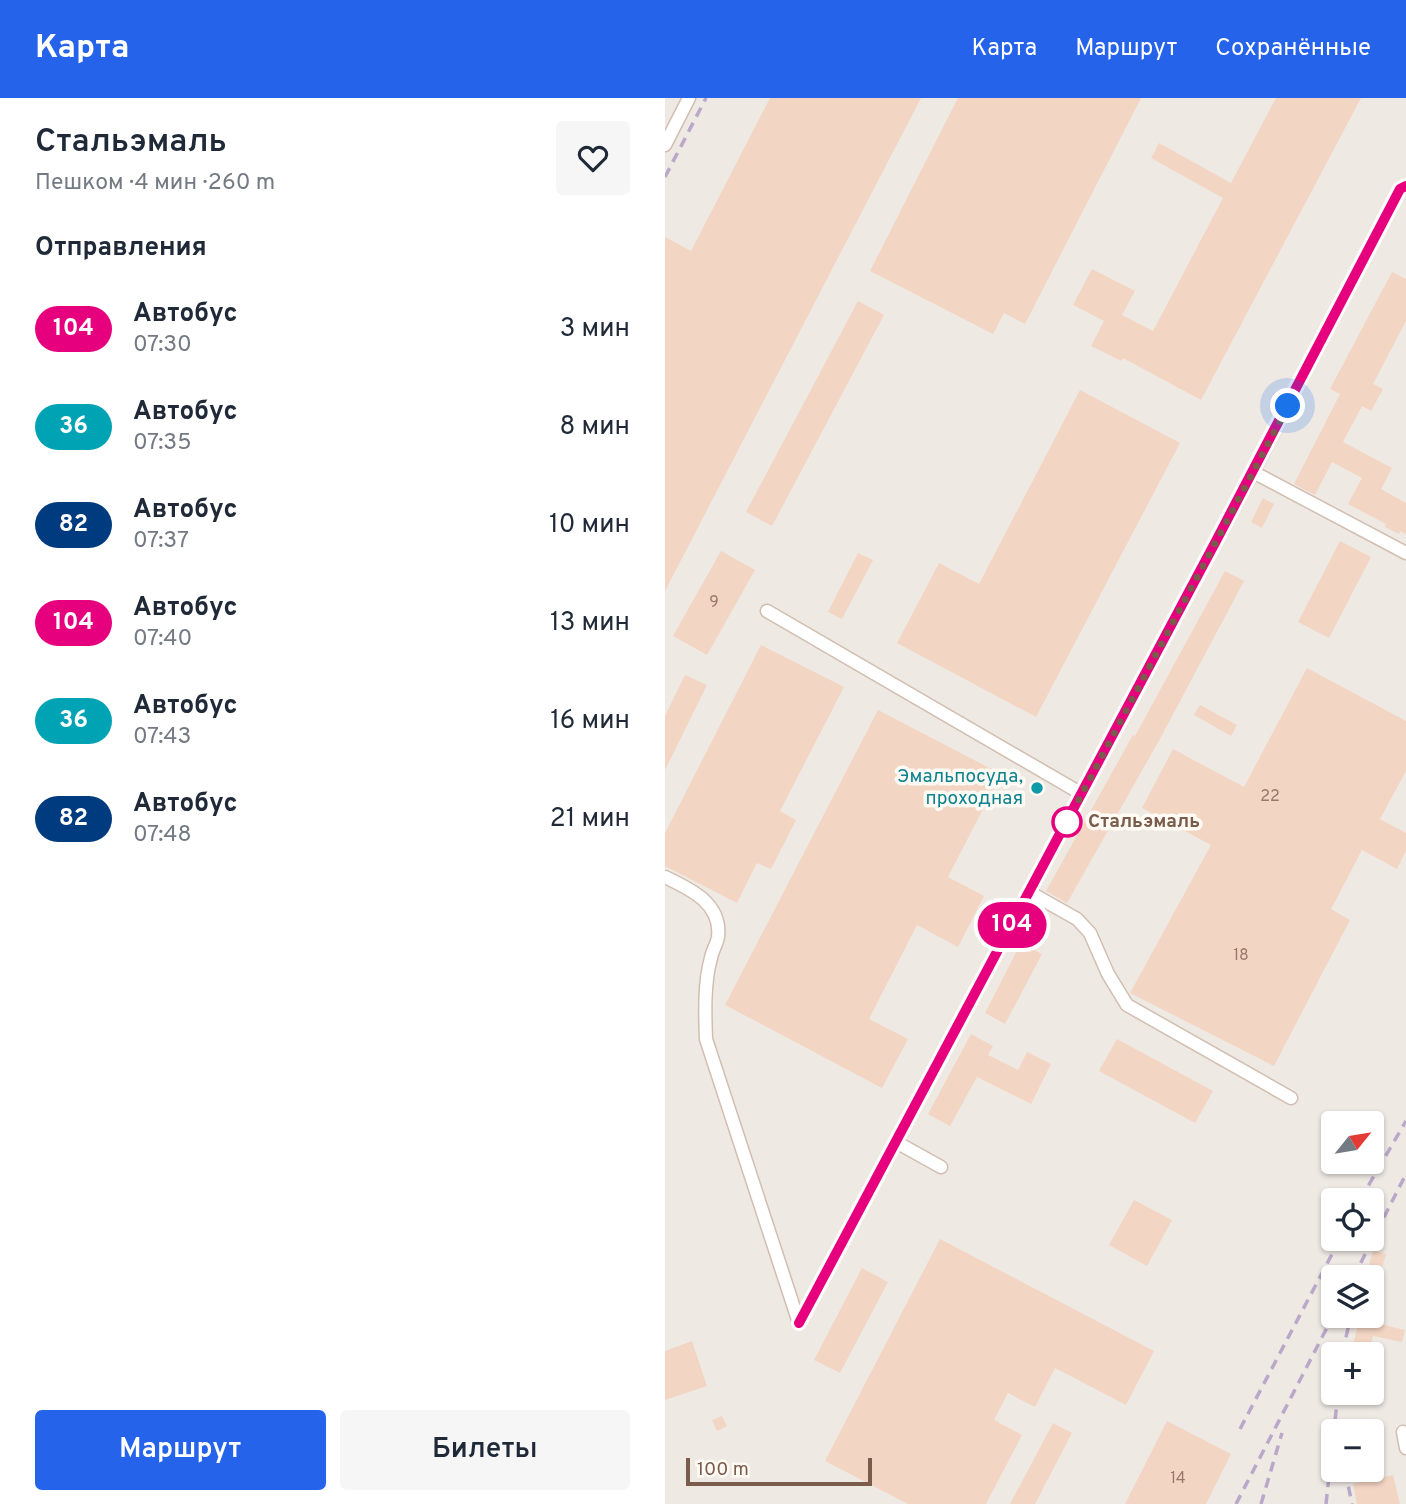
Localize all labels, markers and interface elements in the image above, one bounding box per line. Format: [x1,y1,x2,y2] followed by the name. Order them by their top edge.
[35,28,129,70] text: Карта
[971,34,1037,64] text: Карта
[1075,34,1177,64] text: Маршрут
[1215,34,1371,64] text: Сохранённые
[556,121,630,195] button: heart
[35,122,227,164] text: Стальэмаль
[35,169,275,198] text: Пешком · 4 мин · 260 m
[35,232,207,265] text: Отправления
[133,298,238,331] text: Автобус
[560,313,630,346] text: 3 мин
[53,314,94,344] text: 104
[133,331,192,360] text: 07:30
[1270,388,1305,423] your location
[133,396,238,429] text: Автобус
[559,411,630,444] text: 8 мин
[59,412,88,442] text: 36
[133,429,191,458] text: 07:35
[133,494,238,527] text: Автобус
[549,509,630,542] text: 10 мин
[59,510,88,540] text: 82
[133,527,189,556] text: 07:37
[133,592,238,625] text: Автобус
[709,593,719,613] house number: 9
[550,607,630,640] text: 13 мин
[53,608,94,638] text: 104
[133,625,192,654] text: 07:40
[133,690,238,723] text: Автобус
[550,705,630,738] text: 16 мин
[59,706,88,736] text: 36
[133,723,191,752] text: 07:43
[897,765,1023,811] place label: Эмальпосуда, проходная
[1029,780,1045,796] marker: Эмальпосуда, проходная
[1260,787,1280,807] house number: 22
[133,788,238,821] text: Автобус
[550,803,630,836] text: 21 мин
[59,804,88,834] text: 82
[1052,807,1082,837] marker: Стальэмаль
[1088,810,1200,834] place label: Стальэмаль
[133,821,192,850] text: 07:48
[972,902,1052,948] line badge: 104
[992,910,1032,940] text: 104
[1233,946,1249,966] house number: 18
[1321,1111,1384,1174] north arrow
[1321,1111,1384,1482] map controls
[1321,1188,1384,1251] button: locate
[1321,1265,1384,1328] button: layers
[1321,1342,1384,1405] button: +
[35,1410,326,1490] button: Маршрут
[340,1410,630,1490] button: Билеты
[1321,1419,1384,1482] button: −
[686,1455,871,1487] scale bar
[697,1458,749,1482] text: 100 m
[1170,1469,1186,1489] house number: 14

